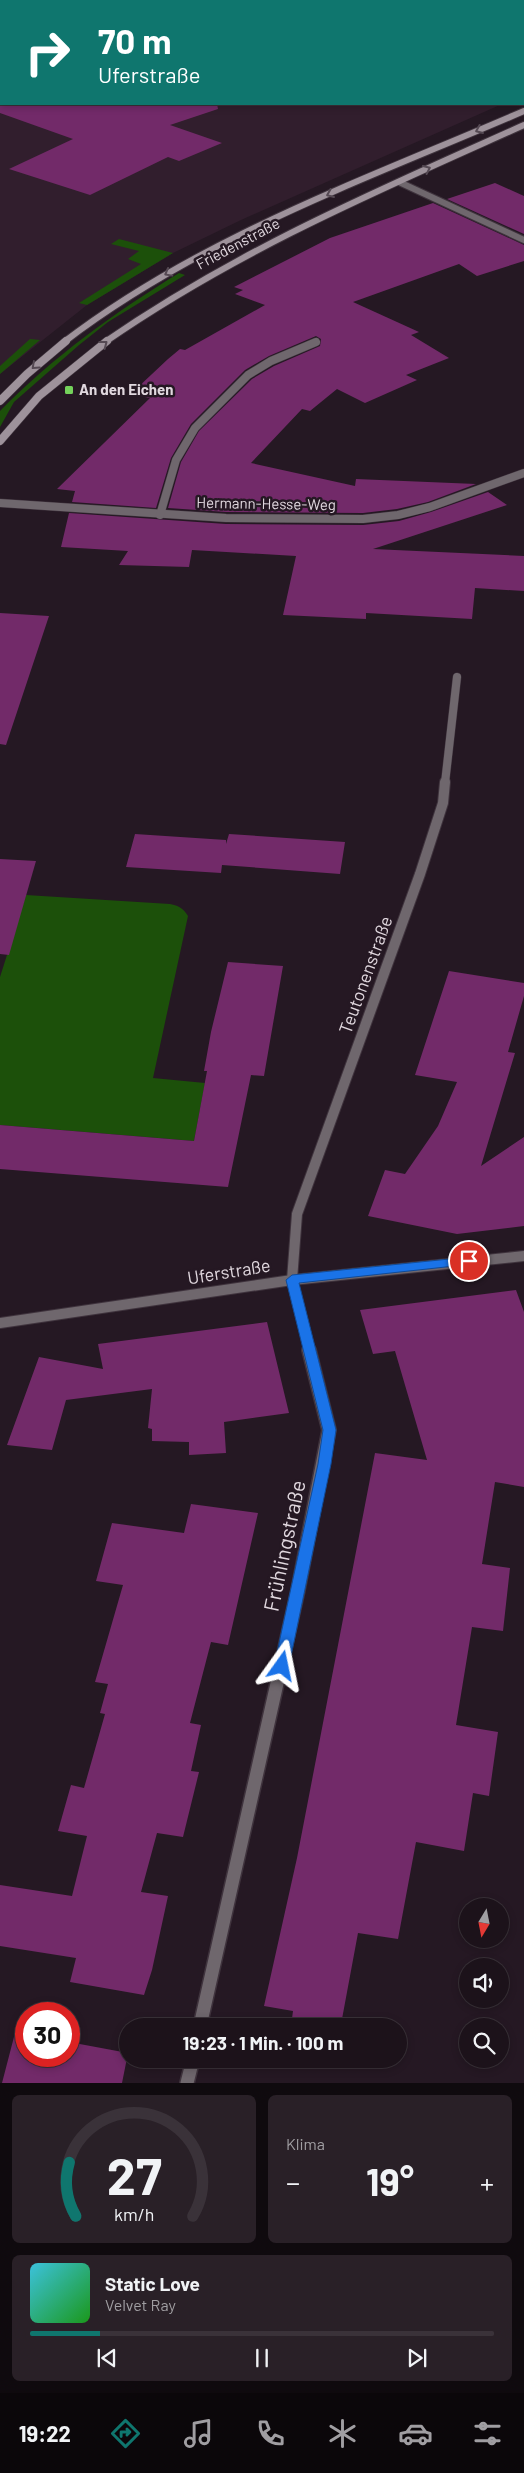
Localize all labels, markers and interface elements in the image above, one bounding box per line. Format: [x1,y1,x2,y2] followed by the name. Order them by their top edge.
[98,19,172,61] text: 70 m
[15,20,80,85] icon: right
[98,61,200,87] text: Uferstraße
[475,124,484,135] one-way arrow
[422,165,431,175] one-way arrow
[326,188,335,199] one-way arrow
[193,214,282,273] street label: Friedenstraße
[165,267,174,277] one-way arrow
[98,341,108,350] one-way arrow
[32,360,41,369] one-way arrow
[79,380,173,398] place label: An den Eichen
[63,384,75,396] marker: An den Eichen
[196,493,336,513] street label: Hermann-Hesse-Weg
[334,913,397,1037] street label: Teutonenstraße
[448,1240,490,1282] pin
[455,1247,483,1275] icon: arrive
[186,1254,272,1288] street label: Uferstraße
[257,1478,310,1614] street label: Frühlingstraße
[255,1639,307,1691] position arrow
[459,1898,509,1948] north arrow
[459,1898,509,2068] map controls
[459,1958,509,2008] button: sound
[15,2002,80,2067] speed limit sign: 30
[459,2018,509,2068] button: search
[183,2031,343,2054] text: 19:23 · 1 Min. · 100 m
[286,2134,325,2153] text: Klima
[107,2143,162,2205] text: 27
[366,2158,414,2204] text: 19°
[286,2165,300,2199] text: −
[480,2165,494,2199] text: +
[114,2203,154,2225] text: km/h
[105,2272,200,2295] text: Static Love
[105,2295,176,2314] text: Velvet Ray
[93,2344,121,2372] icon: previous
[248,2344,276,2372] icon: pause
[403,2344,431,2372] icon: next
[108,2416,143,2451] icon: directions
[181,2416,216,2451] icon: music
[253,2416,288,2451] icon: phone
[325,2416,360,2451] icon: climate
[398,2416,433,2451] icon: car
[470,2416,505,2451] icon: filters
[19,2420,71,2446] text: 19:22

